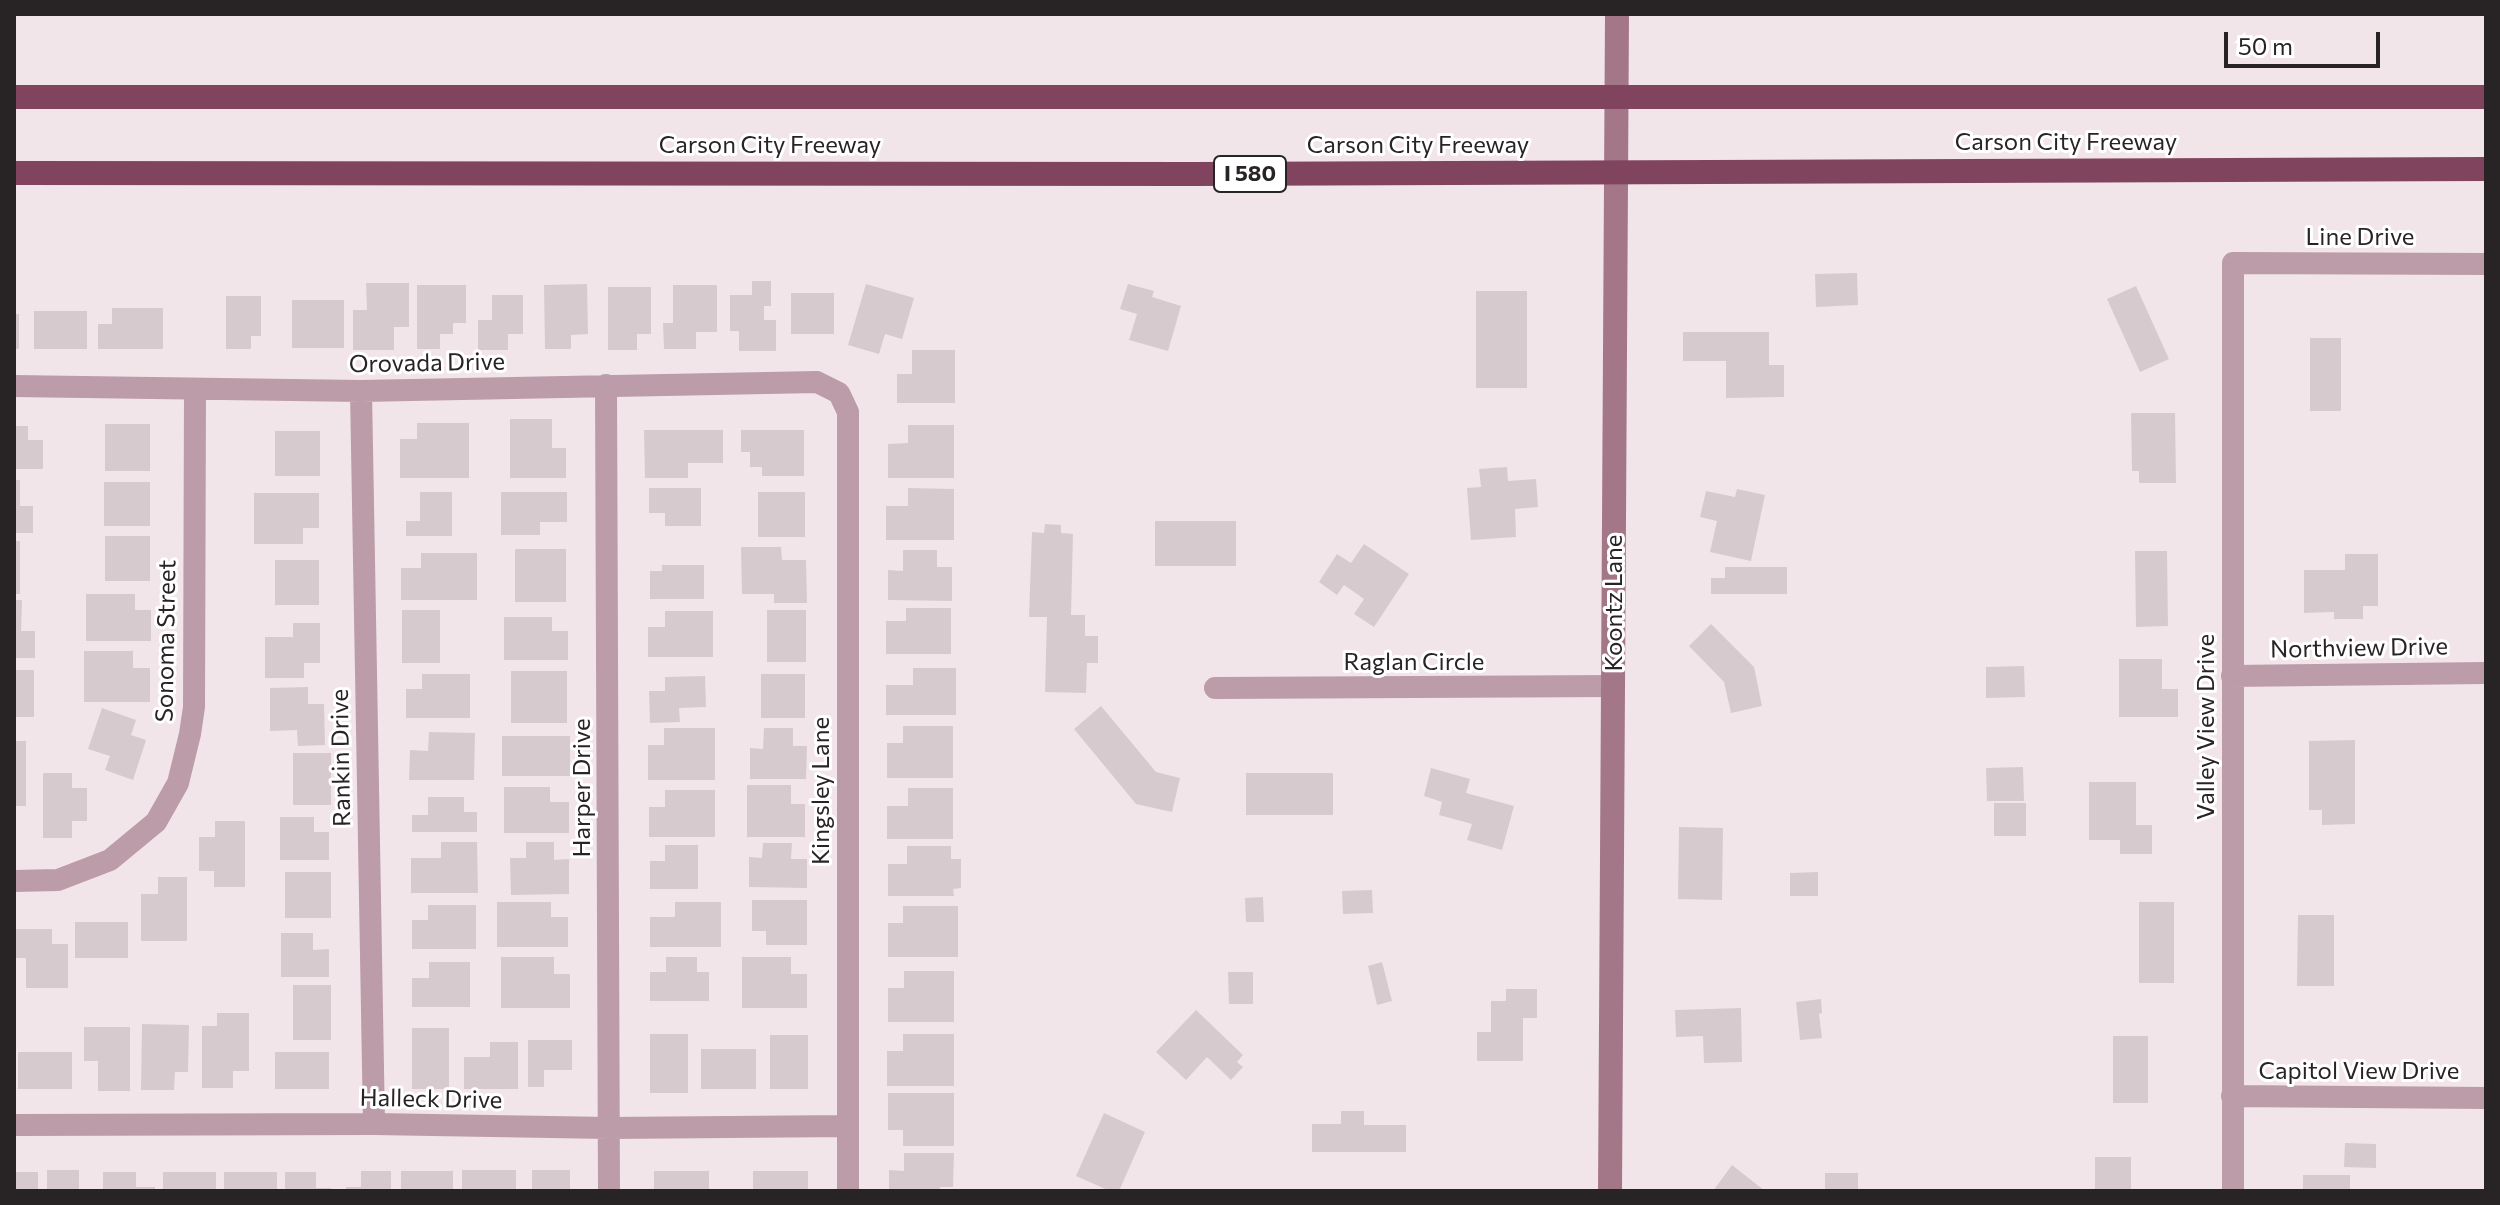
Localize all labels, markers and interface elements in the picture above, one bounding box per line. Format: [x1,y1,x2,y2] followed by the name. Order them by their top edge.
[2228,16,2384,66] scale bar
[2238,31,2293,60] text: 50 m
[1955,128,2177,156] street label: Carson City Freeway
[659,131,881,159] street label: Carson City Freeway
[1307,131,1529,159] street label: Carson City Freeway
[1214,156,1286,192] road number: I 580
[2306,223,2414,251] street label: Line Drive
[349,347,505,379] street label: Orovada Drive
[1600,535,1628,671] street label: Koontz Lane
[150,560,182,722] street label: Sonoma Street
[2270,632,2448,664] street label: Northview Drive
[2192,634,2220,820] street label: Valley View Drive
[1344,648,1484,676] street label: Raglan Circle
[325,689,357,827] street label: Rankin Drive
[807,717,835,865] street label: Kingsley Lane
[568,718,596,858] street label: Harper Drive
[2259,1057,2459,1085] street label: Capitol View Drive
[359,1083,503,1115] street label: Halleck Drive

